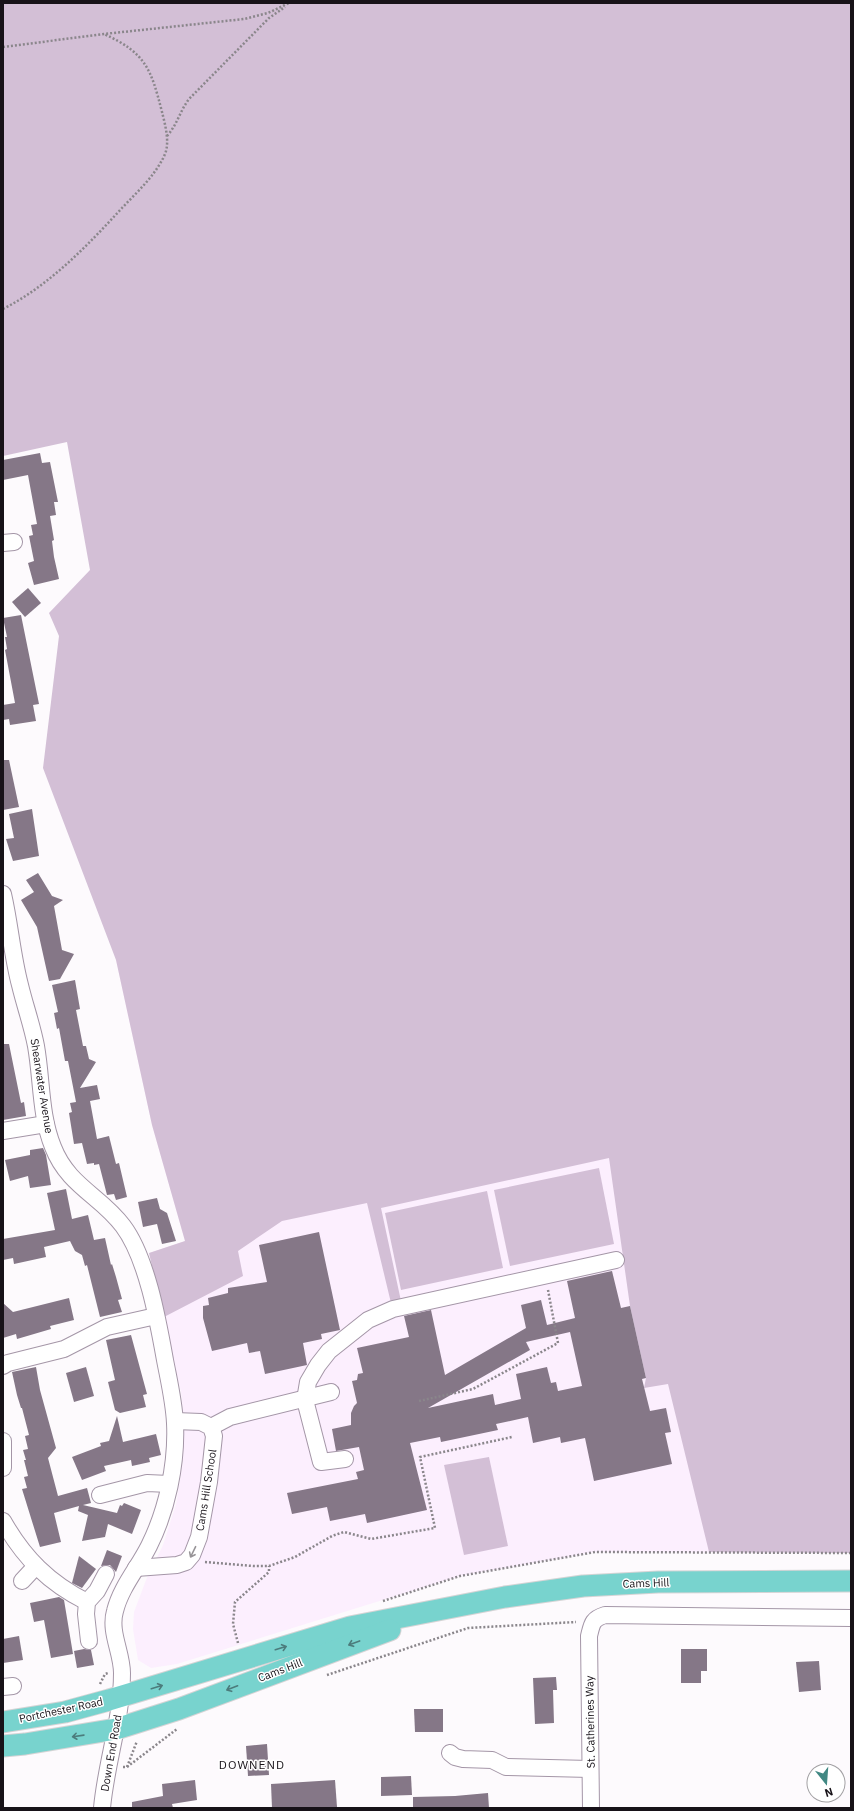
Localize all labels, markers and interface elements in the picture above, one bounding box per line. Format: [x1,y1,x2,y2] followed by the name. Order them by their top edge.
[28,1037,56,1135] street label: Shearwater Avenue
[193,1448,219,1532] street label: Cams Hill School
[189,1545,196,1557] one-way arrow
[622,1575,670,1591] street label: Cams Hill
[348,1640,360,1648] one-way arrow
[274,1644,287,1651] one-way arrow
[256,1655,304,1685] street label: Cams Hill
[582,1675,598,1768] street label: St. Catherines Way
[150,1683,163,1690] one-way arrow
[226,1685,238,1693] one-way arrow
[18,1694,104,1726] street label: Portchester Road
[97,1714,125,1792] street label: Down End Road
[72,1732,85,1740] one-way arrow
[219,1757,285,1772] district label: DOWNEND
[806,1763,846,1803] north arrow
[823,1785,835,1800] text: N

